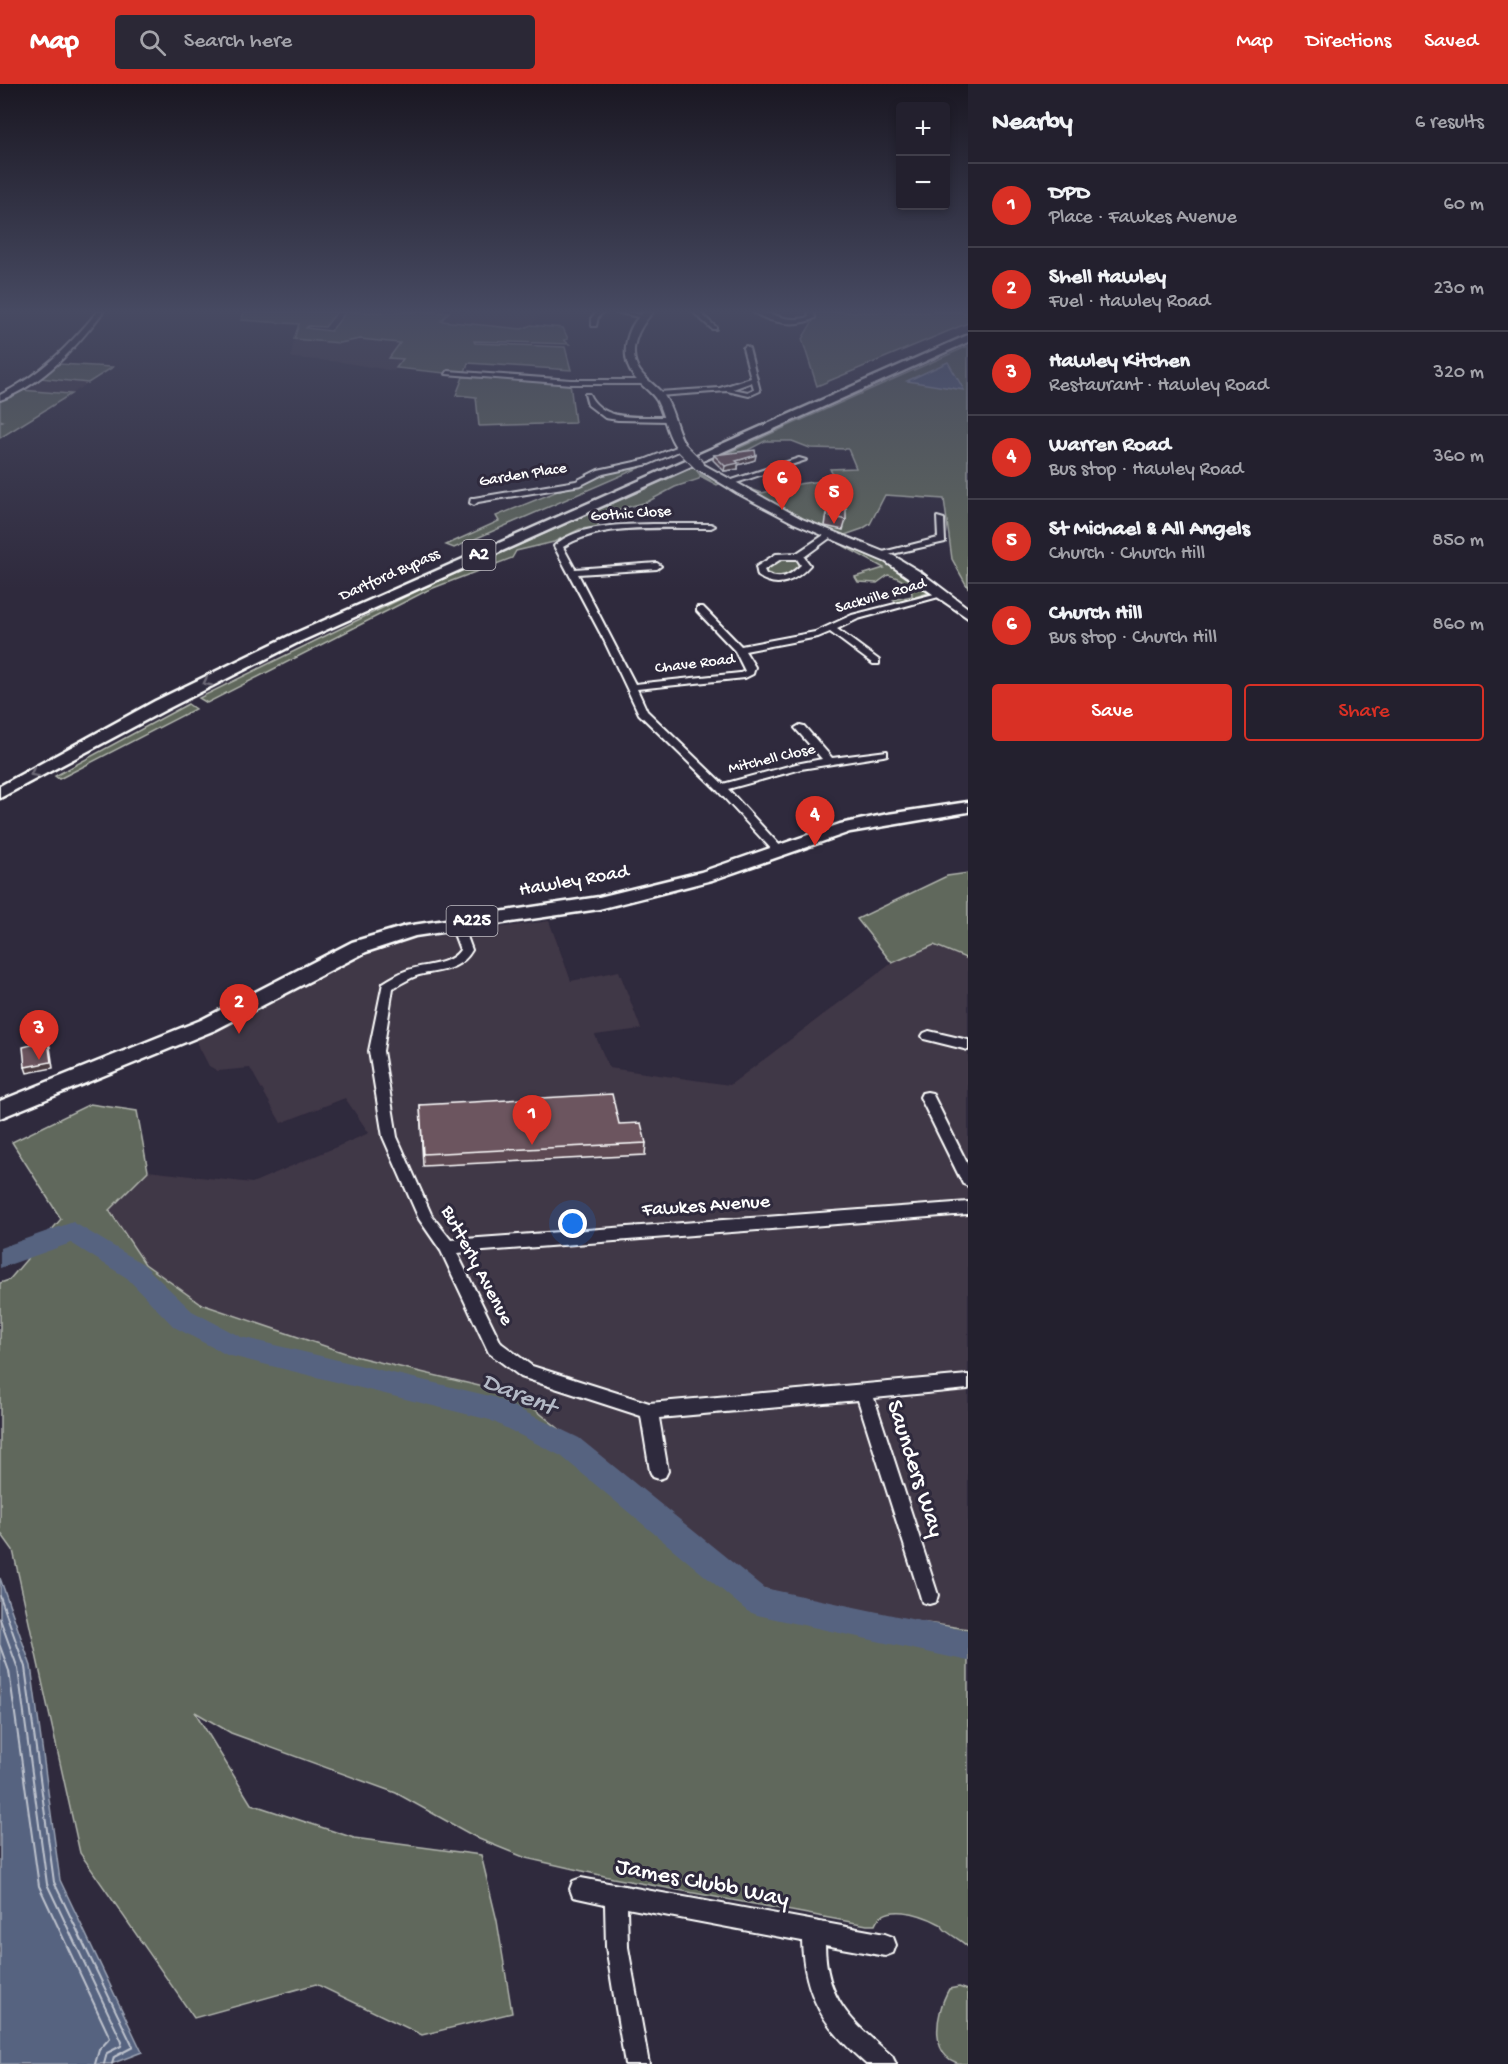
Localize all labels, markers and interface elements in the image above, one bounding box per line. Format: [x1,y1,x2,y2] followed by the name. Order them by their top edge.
[115,15,535,69] search box
[30,26,79,59] text: Map
[136,26,169,59] icon: search
[184,29,292,55] text: Search here
[1236,30,1273,55] text: Map
[1306,30,1391,55] text: Directions
[1424,30,1478,55] text: Saved
[896,102,950,210] map controls
[896,102,950,156] button: +
[992,108,1073,139] text: Nearby
[1415,112,1484,135] text: 6 results
[896,156,950,210] button: −
[1049,181,1090,207] text: DPD
[1007,194,1016,217] text: 1
[1444,194,1484,217] text: 60 m
[1049,207,1237,230] text: Place · Fawkes Avenue
[1049,265,1166,291] text: Shell Hawley
[1007,278,1016,301] text: 2
[1434,278,1484,301] text: 230 m
[1049,291,1210,314] text: Fuel · Hawley Road
[1049,349,1190,375] text: Hawley Kitchen
[1006,362,1017,385] text: 3
[1434,362,1484,385] text: 320 m
[1049,375,1268,398] text: Restaurant · Hawley Road
[1049,433,1171,459] text: Warren Road
[1007,446,1016,469] text: 4
[1433,446,1484,469] text: 360 m
[1049,459,1243,482] text: Bus stop · Hawley Road
[478,460,569,492] street label: Garden Place
[762,460,802,510] pin: 6
[814,474,854,524] pin: 5
[590,503,673,527] street label: Gothic Close
[1049,517,1250,543] text: St Michael & All Angels
[1006,530,1017,553] text: 5
[1432,530,1484,553] text: 850 m
[462,540,496,570] road number: A2
[1049,543,1205,566] text: Church · Church Hill
[336,545,444,607] street label: Dartford Bypass
[833,575,930,619] street label: Sackville Road
[1049,601,1142,627] text: Church Hill
[1006,614,1017,637] text: 6
[1433,614,1484,637] text: 860 m
[1049,627,1217,650] text: Bus stop · Church Hill
[654,650,738,679] street label: Chave Road
[202,674,213,686] one-way arrow
[992,684,1232,741] button: Save
[1244,684,1484,741] button: Share
[727,741,818,779] street label: Mitchell Close
[30,766,41,777] one-way arrow
[796,796,834,846] pin: 4
[517,861,633,903] street label: Hawley Road
[446,906,498,936] road number: A225
[220,984,258,1034] pin: 2
[20,1010,58,1060] pin: 3
[512,1096,552,1145] pin: 1
[640,1191,771,1223] street label: Fawkes Avenue
[434,1201,518,1330] street label: Butterly Avenue
[558,1209,587,1238] your location
[477,1367,564,1426] water label: Darent
[878,1397,950,1541] street label: Saunders Way
[613,1853,791,1915] street label: James Clubb Way

